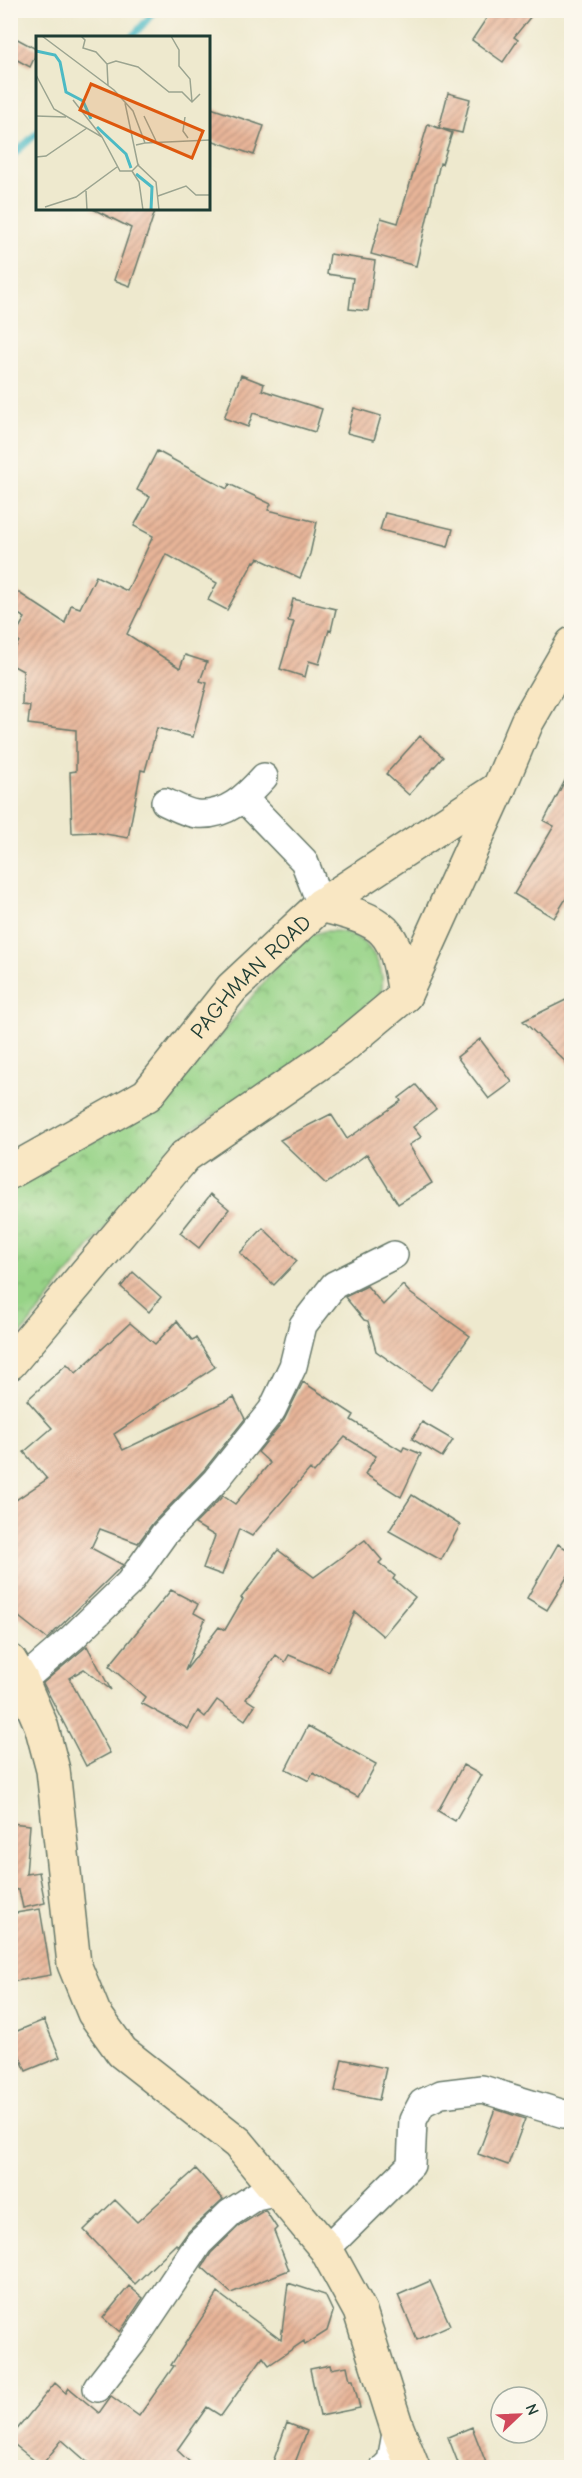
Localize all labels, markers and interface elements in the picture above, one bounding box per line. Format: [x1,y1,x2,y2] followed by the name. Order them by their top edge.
[36,36,210,210] inset map
[185,909,317,1044] street label: PAGHMAN ROAD
[489,2385,549,2445] north arrow
[522,2401,542,2418] text: N

